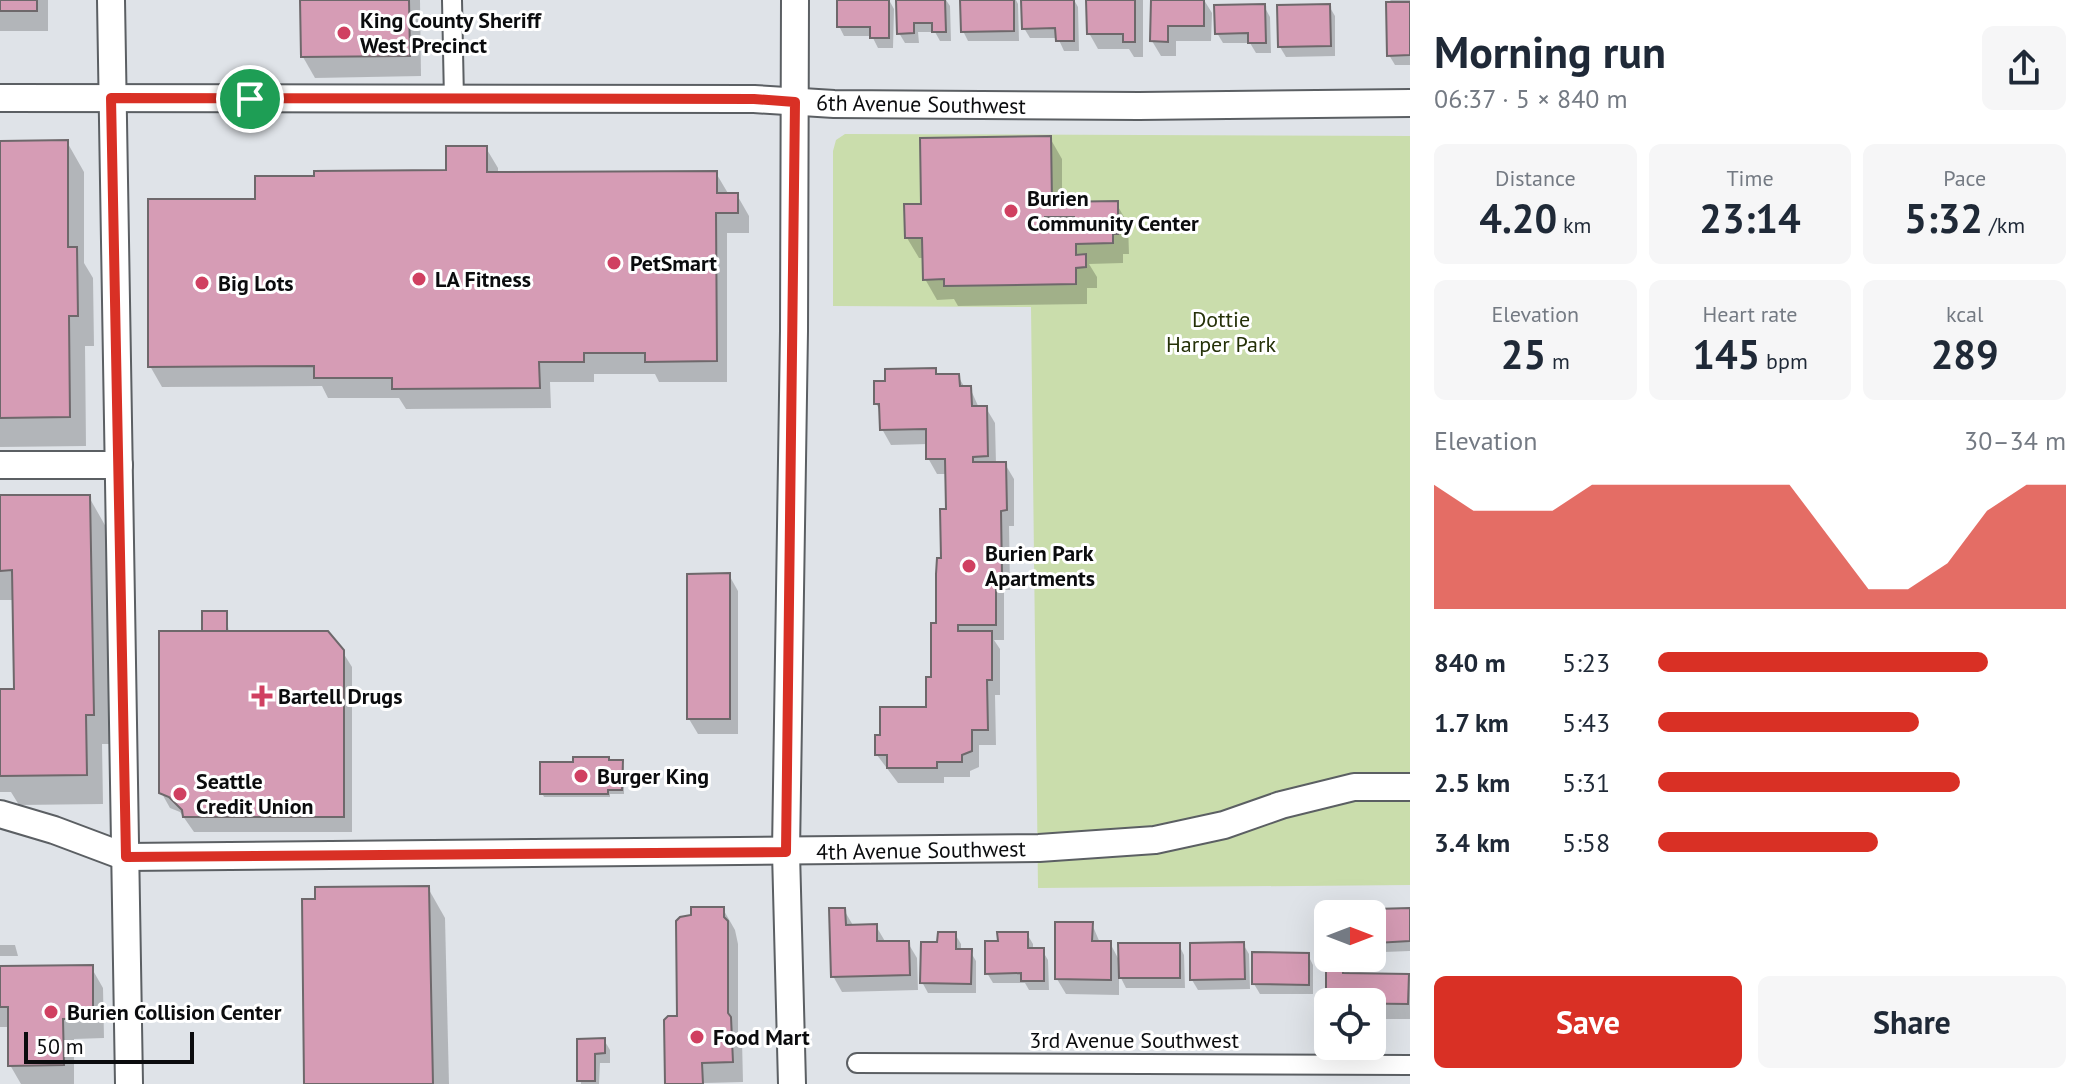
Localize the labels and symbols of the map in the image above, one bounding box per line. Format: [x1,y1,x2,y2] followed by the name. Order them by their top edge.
[360,6,543,59] place label: King County Sheriff West Precinct
[335,24,353,42] marker: King County Sheriff West Precinct
[216,65,284,133] pin
[816,88,1027,120] street label: 6th Avenue Southwest
[1027,184,1199,237] place label: Burien Community Center
[1002,202,1020,220] marker: Burien Community Center
[630,249,717,277] place label: PetSmart
[605,254,623,272] marker: PetSmart
[435,265,531,293] place label: LA Fitness
[218,269,294,297] place label: Big Lots
[410,270,428,288] marker: LA Fitness
[193,274,211,292] marker: Big Lots
[1166,305,1276,358] park label: Dottie Harper Park
[985,539,1095,592] place label: Burien Park Apartments
[960,557,978,575] marker: Burien Park Apartments
[278,682,402,710] place label: Bartell Drugs
[253,687,271,705] marker: Bartell Drugs
[597,762,709,790] place label: Burger King
[196,767,313,820] place label: Seattle Credit Union
[572,767,590,785] marker: Burger King
[171,785,189,803] marker: Seattle Credit Union
[816,834,1027,866] street label: 4th Avenue Southwest
[1314,900,1386,972] north arrow
[67,998,282,1026] place label: Burien Collision Center
[42,1003,60,1021] marker: Burien Collision Center
[713,1023,810,1051] place label: Food Mart
[1029,1026,1239,1054] street label: 3rd Avenue Southwest
[24,1028,194,1064] scale bar
[688,1028,706,1046] marker: Food Mart

